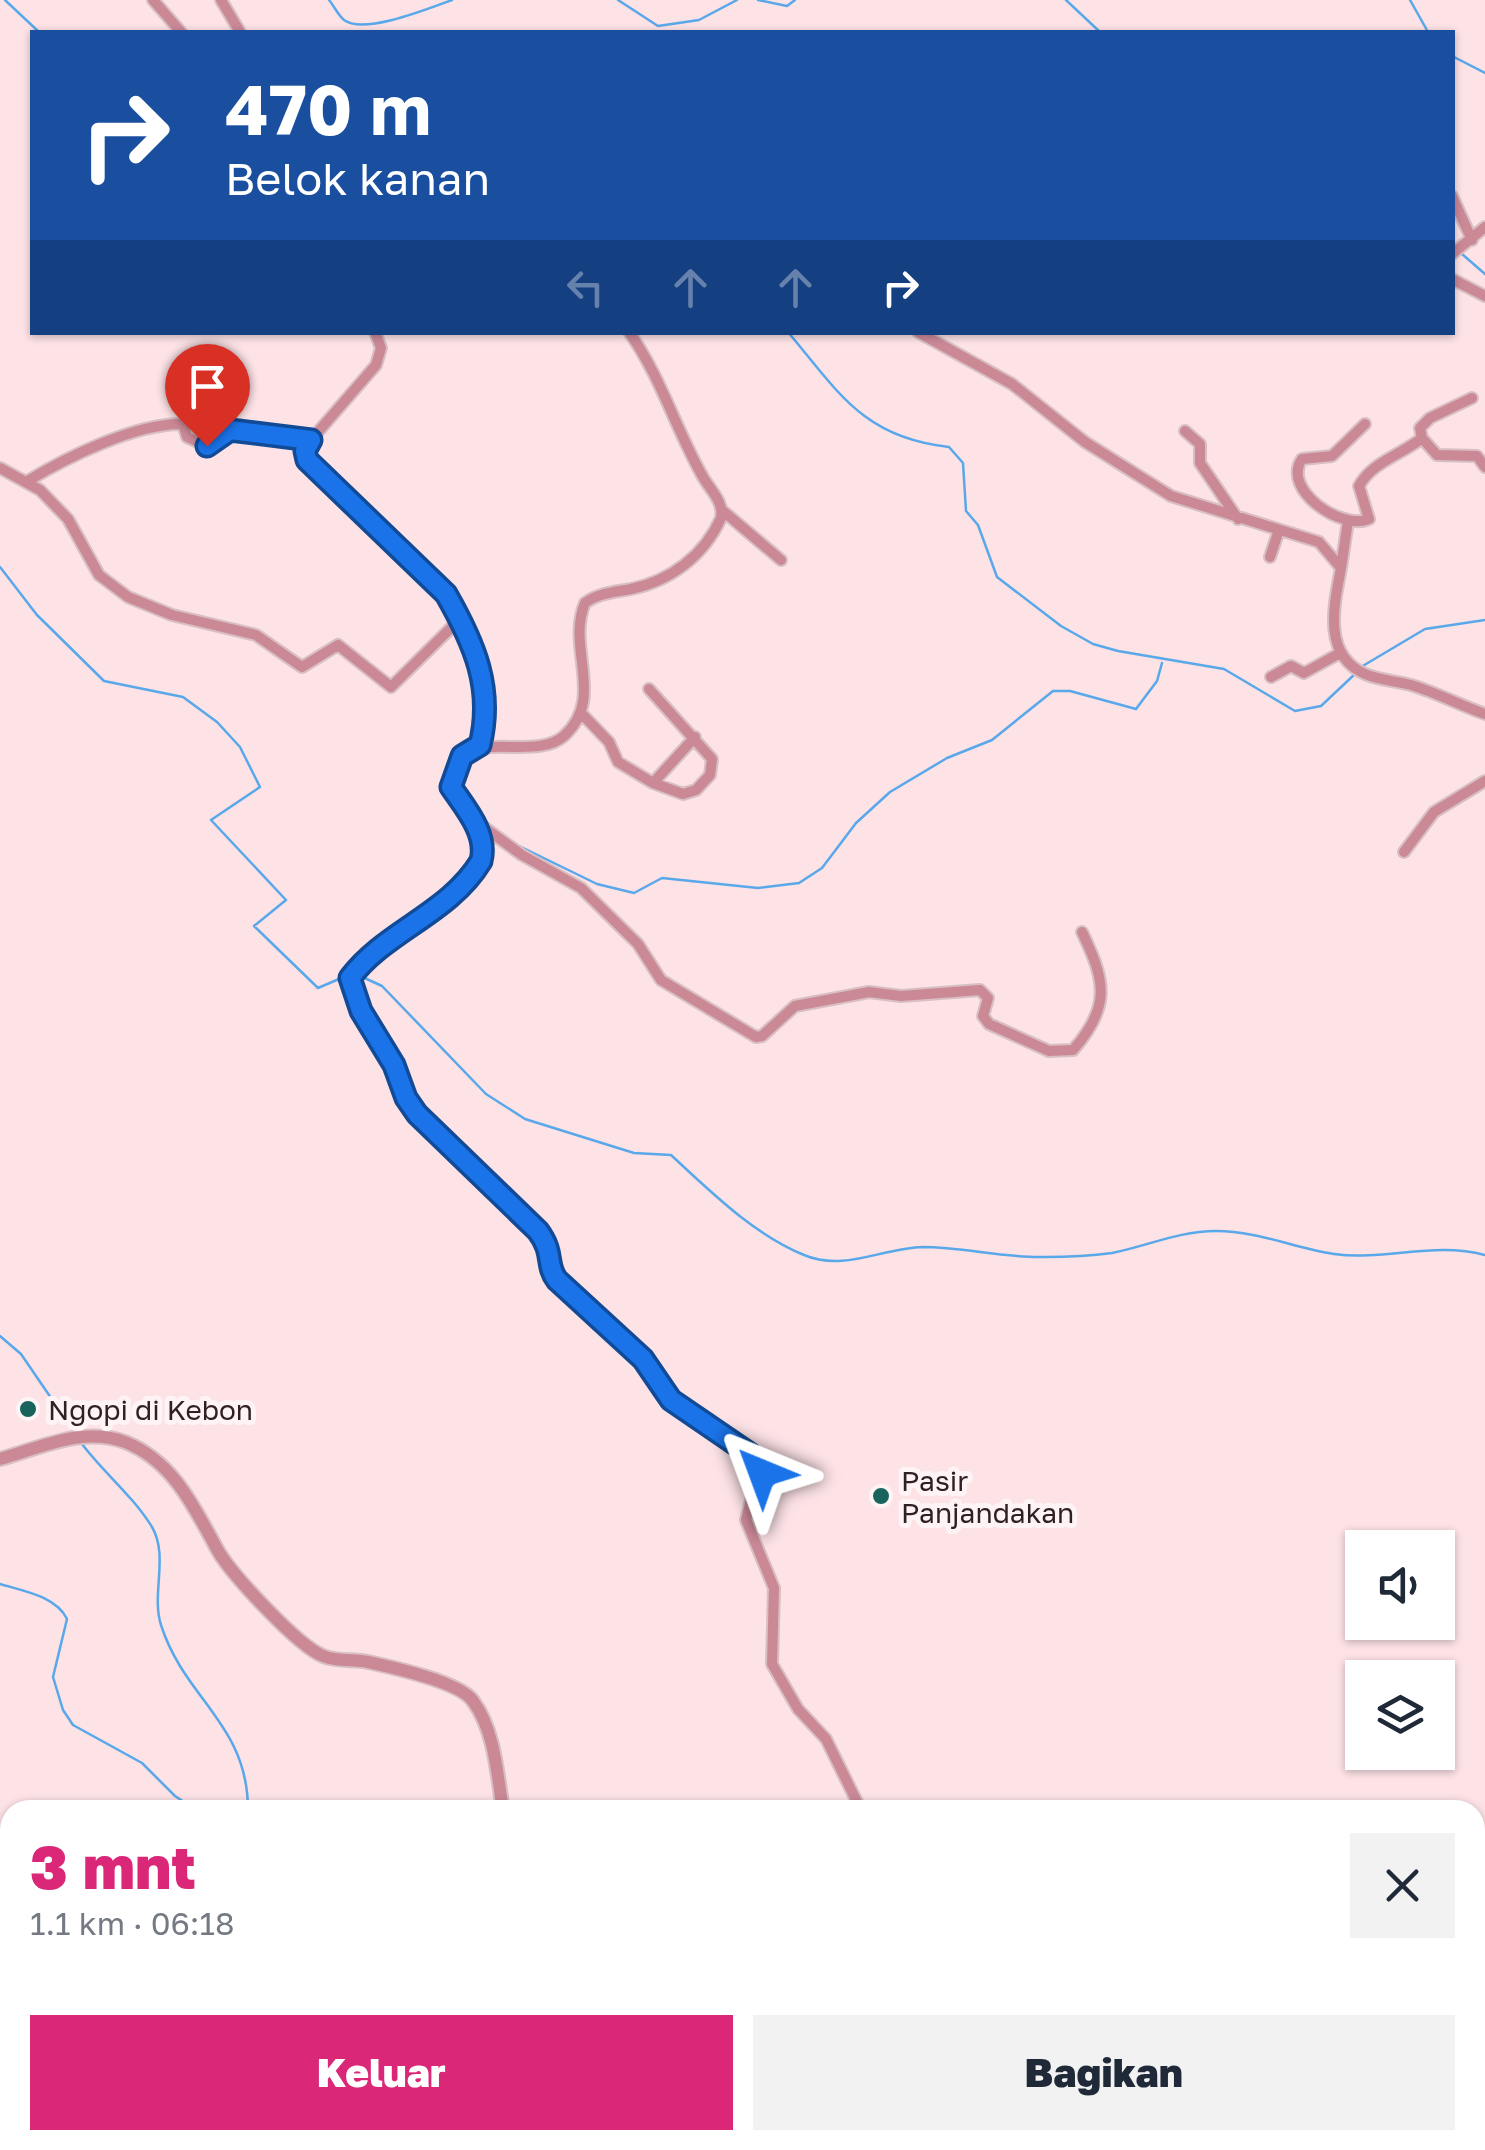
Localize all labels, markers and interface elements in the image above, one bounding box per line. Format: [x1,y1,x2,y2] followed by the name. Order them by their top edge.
[225,66,431,150] text: 470 m
[60,70,190,200] icon: right
[225,151,490,205] text: Belok kanan
[558,260,613,315] icon: left
[663,260,718,315] icon: ahead
[768,260,823,315] icon: ahead
[873,260,928,315] icon: right
[165,344,250,447] pin
[180,359,235,414] icon: arrive
[48,1393,253,1426] place label: Ngopi di Kebon
[17,1398,39,1420] marker: Ngopi di Kebon
[710,1421,814,1525] position arrow
[901,1464,1074,1529] place label: Pasir Panjandakan
[870,1485,892,1507] marker: Pasir Panjandakan
[1345,1530,1455,1770] map controls
[1345,1530,1455,1640] button: sound
[1345,1660,1455,1770] button: layers
[30,1830,196,1902] text: 3 mnt
[1350,1833,1455,1938] button: close
[30,1904,234,1942] text: 1.1 km · 06:18
[30,2015,733,2130] button: Keluar
[753,2015,1455,2130] button: Bagikan

